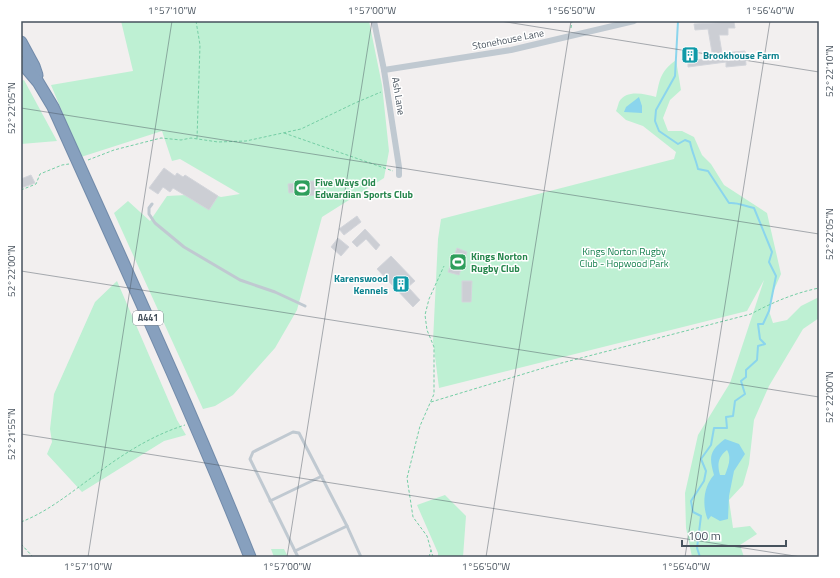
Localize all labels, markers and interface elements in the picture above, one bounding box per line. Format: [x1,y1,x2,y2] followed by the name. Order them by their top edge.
[148,3,196,18] text: 1°57'10"W
[348,3,396,18] text: 1°57'00"W
[547,3,595,18] text: 1°56'50"W
[746,3,794,18] text: 1°56'40"W
[471,25,545,54] street label: Stonehouse Lane
[680,45,700,65] building icon: Brookhouse Farm
[822,45,837,97] text: 52°22'10"N
[703,48,779,63] place label: Brookhouse Farm
[388,76,409,116] street label: Ash Lane
[4,82,19,134] text: 52°22'05"N
[315,175,414,202] place label: Five Ways Old Edwardian Sports Club
[292,178,312,198] sports icon: Five Ways Old Edwardian Sports Club
[822,208,837,260] text: 52°22'05"N
[579,244,669,271] park label: Kings Norton Rugby Club - Hopwood Park
[4,245,19,297] text: 52°22'00"N
[471,249,528,276] place label: Kings Norton Rugby Club
[448,252,468,272] sports icon: Kings Norton Rugby Club
[334,271,388,298] place label: Karenswood Kennels
[391,274,411,294] building icon: Karenswood Kennels
[133,311,163,325] road number: A441
[822,371,837,423] text: 52°22'00"N
[4,408,19,460] text: 52°21'55"N
[682,522,786,548] scale bar
[688,526,721,545] text: 100 m
[64,559,112,574] text: 1°57'10"W
[263,559,311,574] text: 1°57'00"W
[462,559,510,574] text: 1°56'50"W
[662,559,710,574] text: 1°56'40"W

